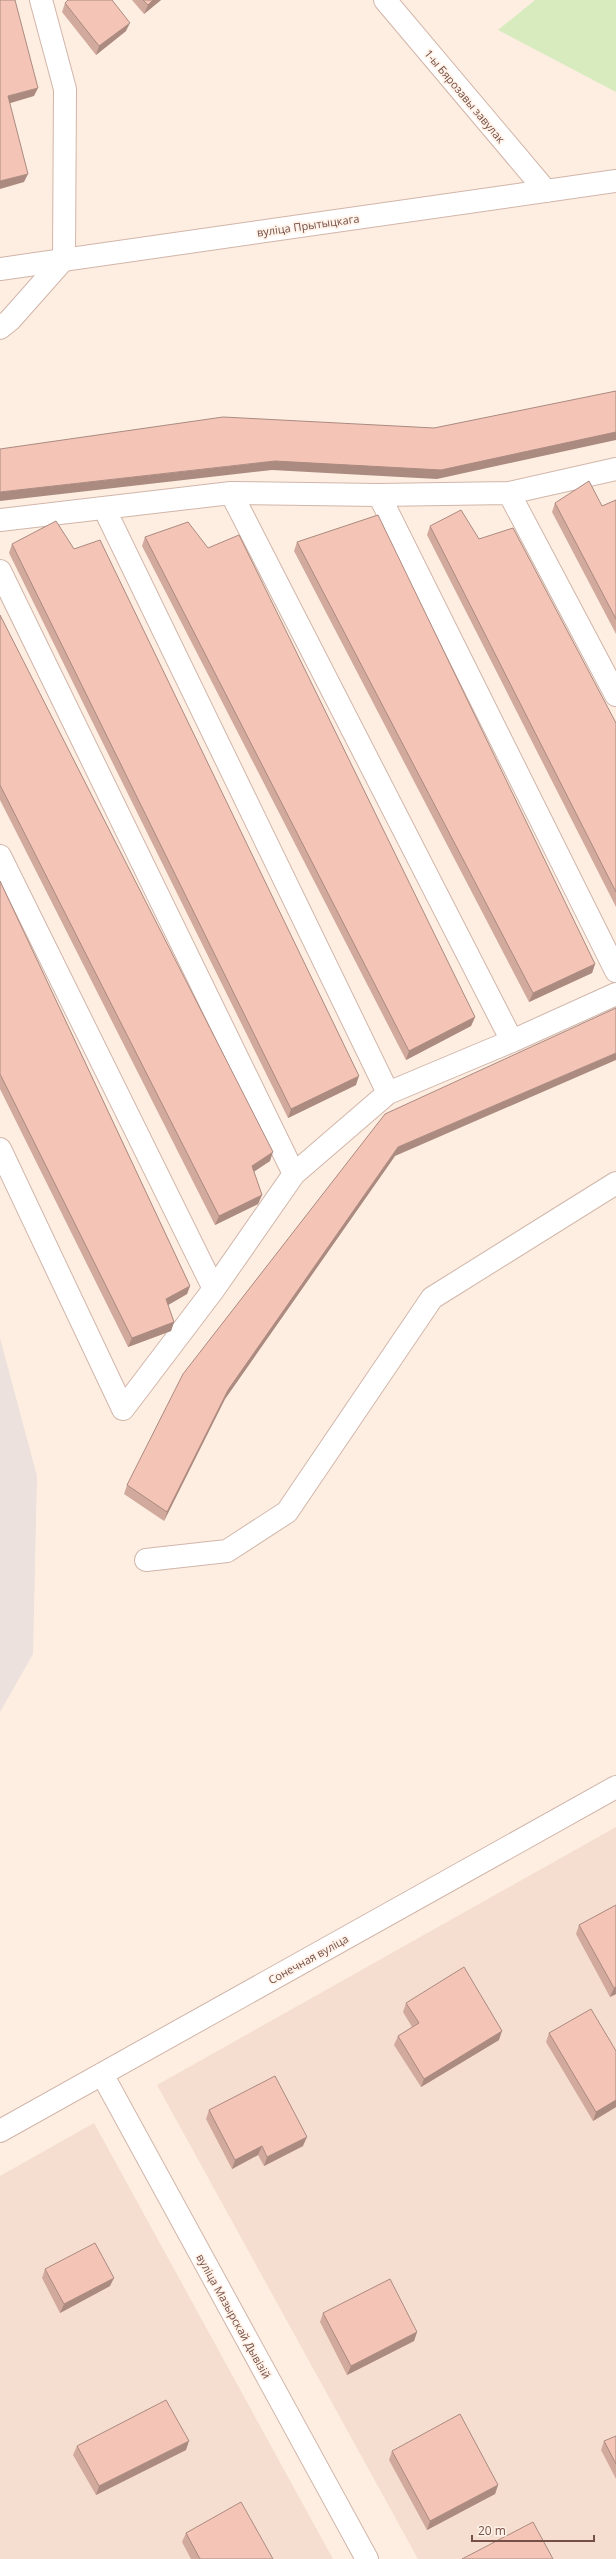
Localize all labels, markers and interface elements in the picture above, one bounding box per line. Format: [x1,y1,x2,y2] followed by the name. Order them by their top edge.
[421,46,509,146] street label: 1-ы Бярозавы завулак
[256,210,360,240] street label: вуліца Прытыцкага
[265,1931,351,1987] street label: Сонечная вуліца
[193,2251,275,2381] street label: вуліца Мазырскай Дывізій
[472,2517,594,2543] scale bar
[478,2522,506,2539] text: 20 m

